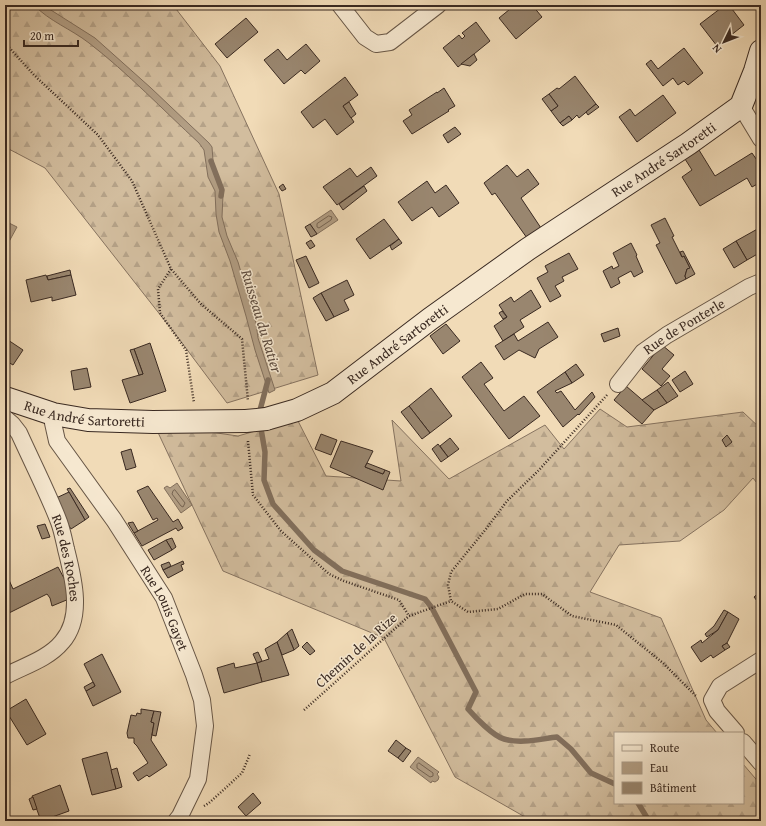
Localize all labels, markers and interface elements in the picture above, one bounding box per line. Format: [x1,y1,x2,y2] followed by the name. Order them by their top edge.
[24,22,78,48] scale bar
[704,22,744,62] north arrow
[30,27,54,44] text: 20 m
[708,40,725,57] text: N
[607,117,720,202] street label: Rue André Sartoretti
[236,266,288,376] water label: Ruisseau du Ratier
[639,293,729,359] street label: Rue de Ponterle
[343,299,452,389] street label: Rue André Sartoretti
[22,395,145,432] street label: Rue André Sartoretti
[47,511,85,602] street label: Rue des Roches
[136,562,194,654] street label: Rue Louis Gayet
[311,608,402,692] street label: Chemin de la Rize
[614,732,744,804] legend
[650,739,680,756] text: Route
[650,759,669,776] text: Eau
[650,779,697,796] text: Bâtiment

